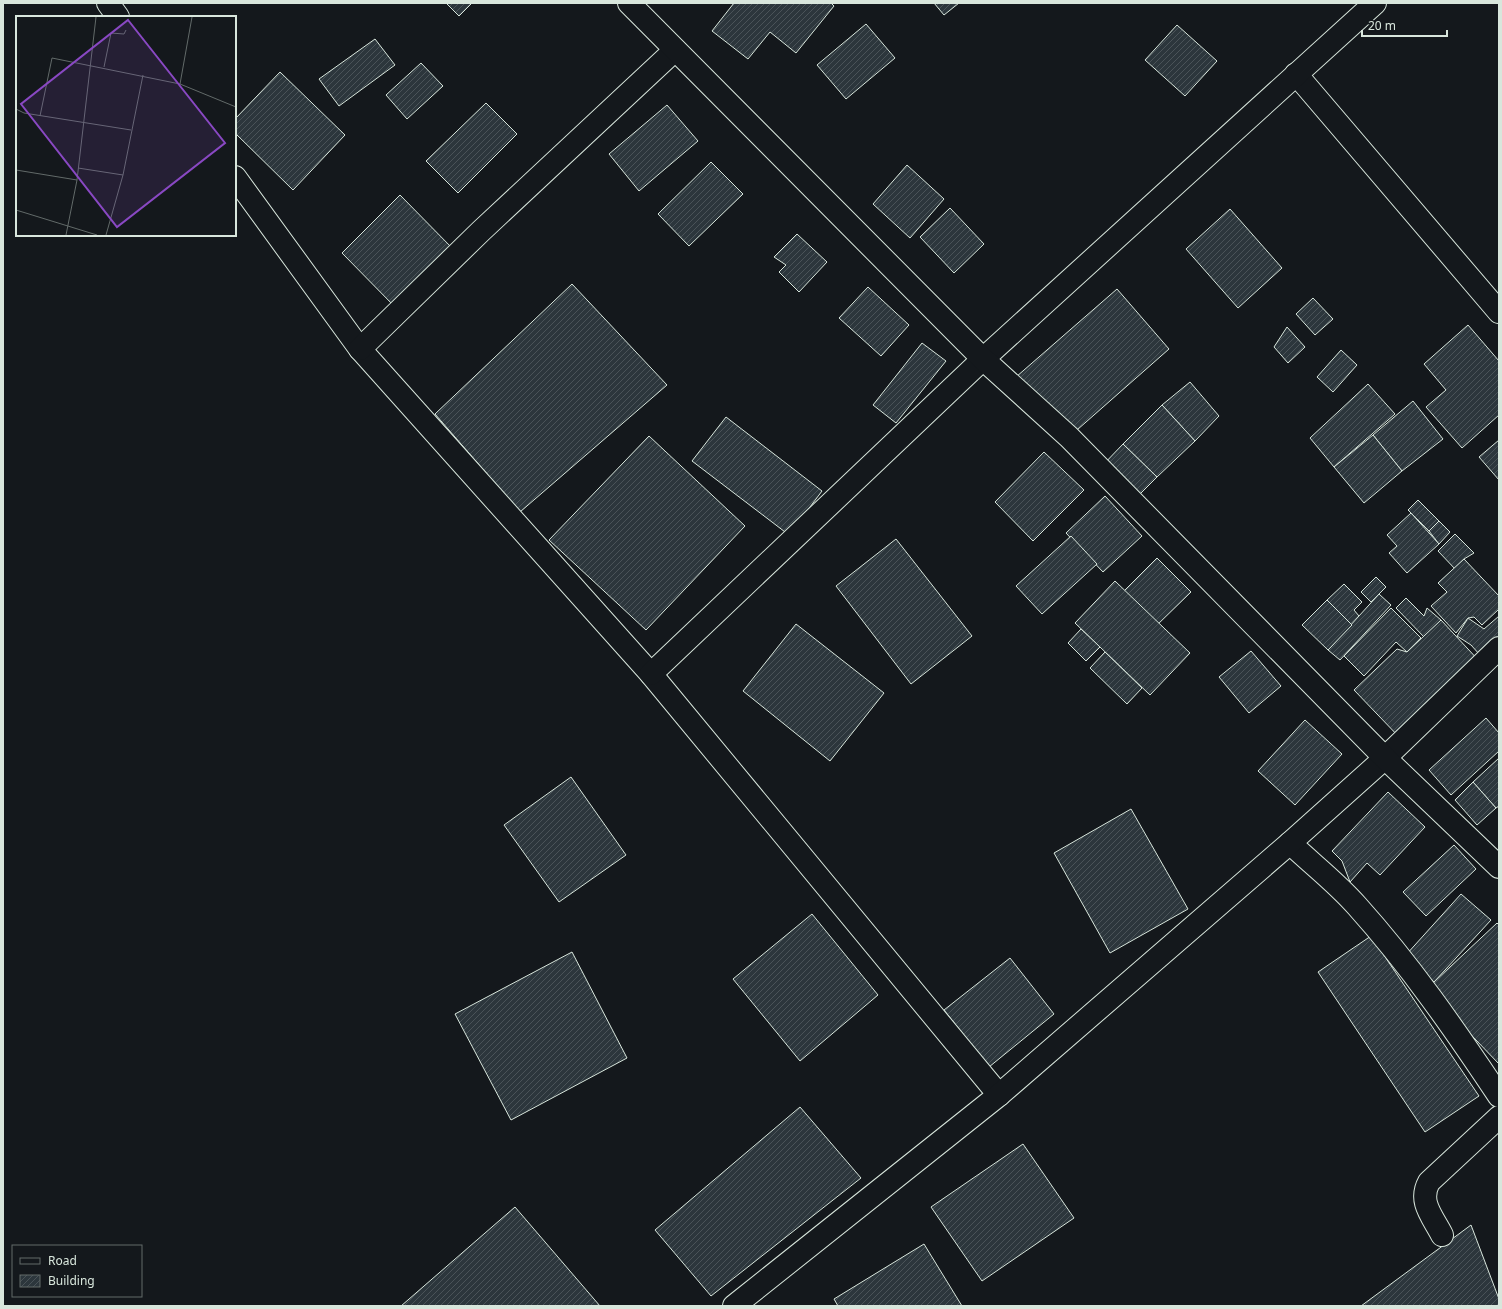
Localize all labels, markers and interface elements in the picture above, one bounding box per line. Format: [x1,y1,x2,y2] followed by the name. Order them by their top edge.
[1362,12,1447,38] scale bar
[16,16,236,236] inset map
[1368,17,1396,34] text: 20 m
[12,1245,142,1297] legend
[48,1252,77,1269] text: Road
[48,1272,95,1289] text: Building

